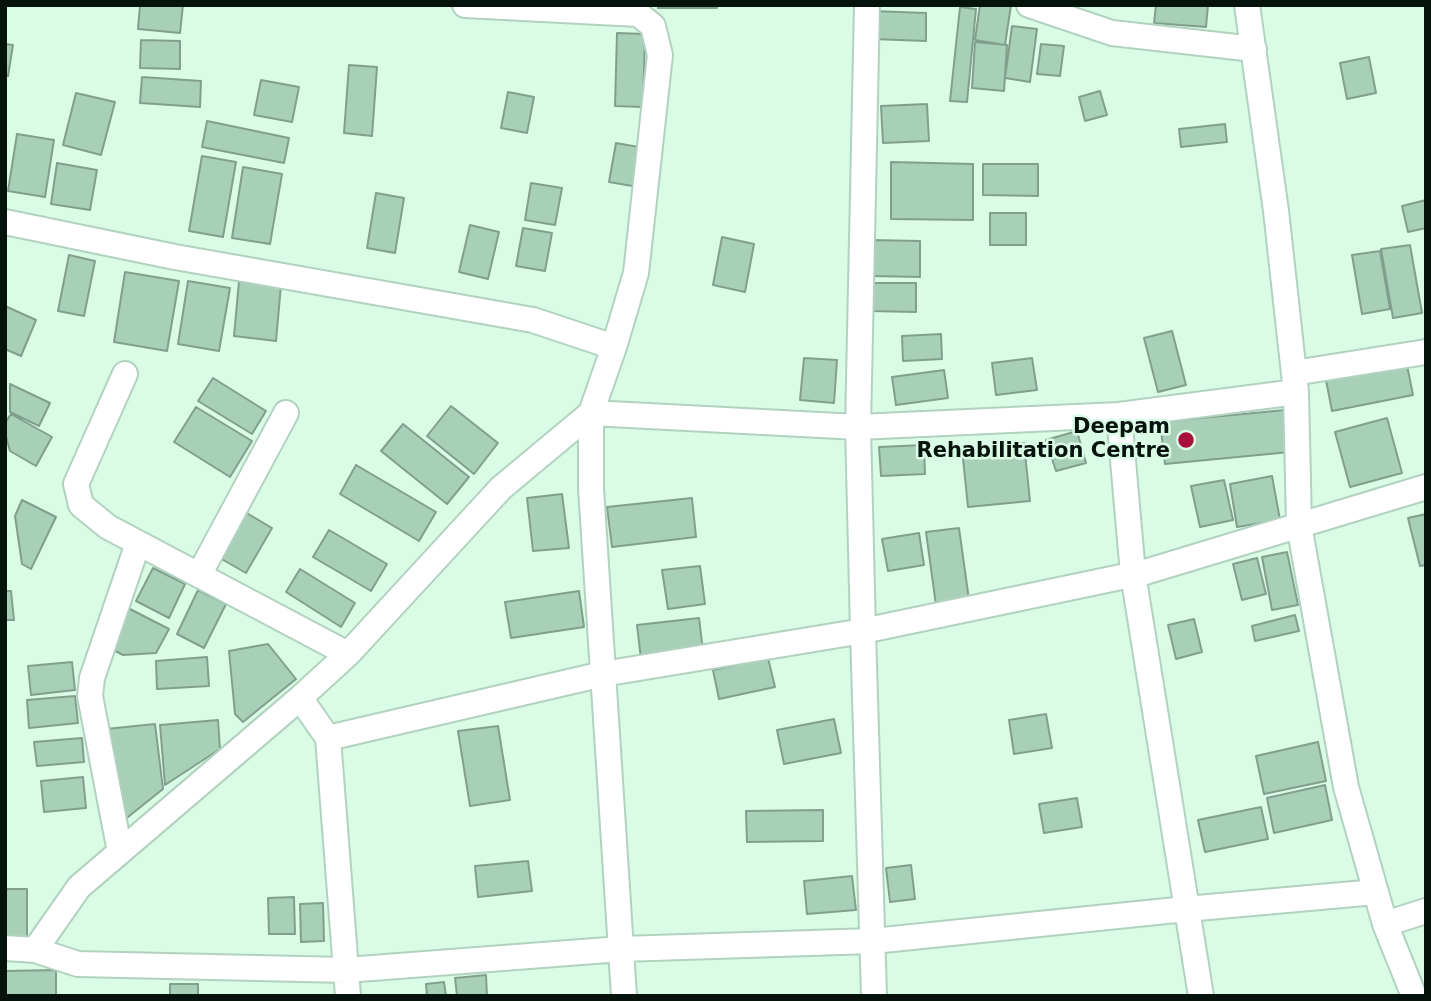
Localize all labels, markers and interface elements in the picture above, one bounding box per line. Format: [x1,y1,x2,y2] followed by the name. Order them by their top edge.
[916,415,1170,465] place label: Deepam Rehabilitation Centre
[1176,430,1196,450] marker: Deepam Rehabilitation Centre

